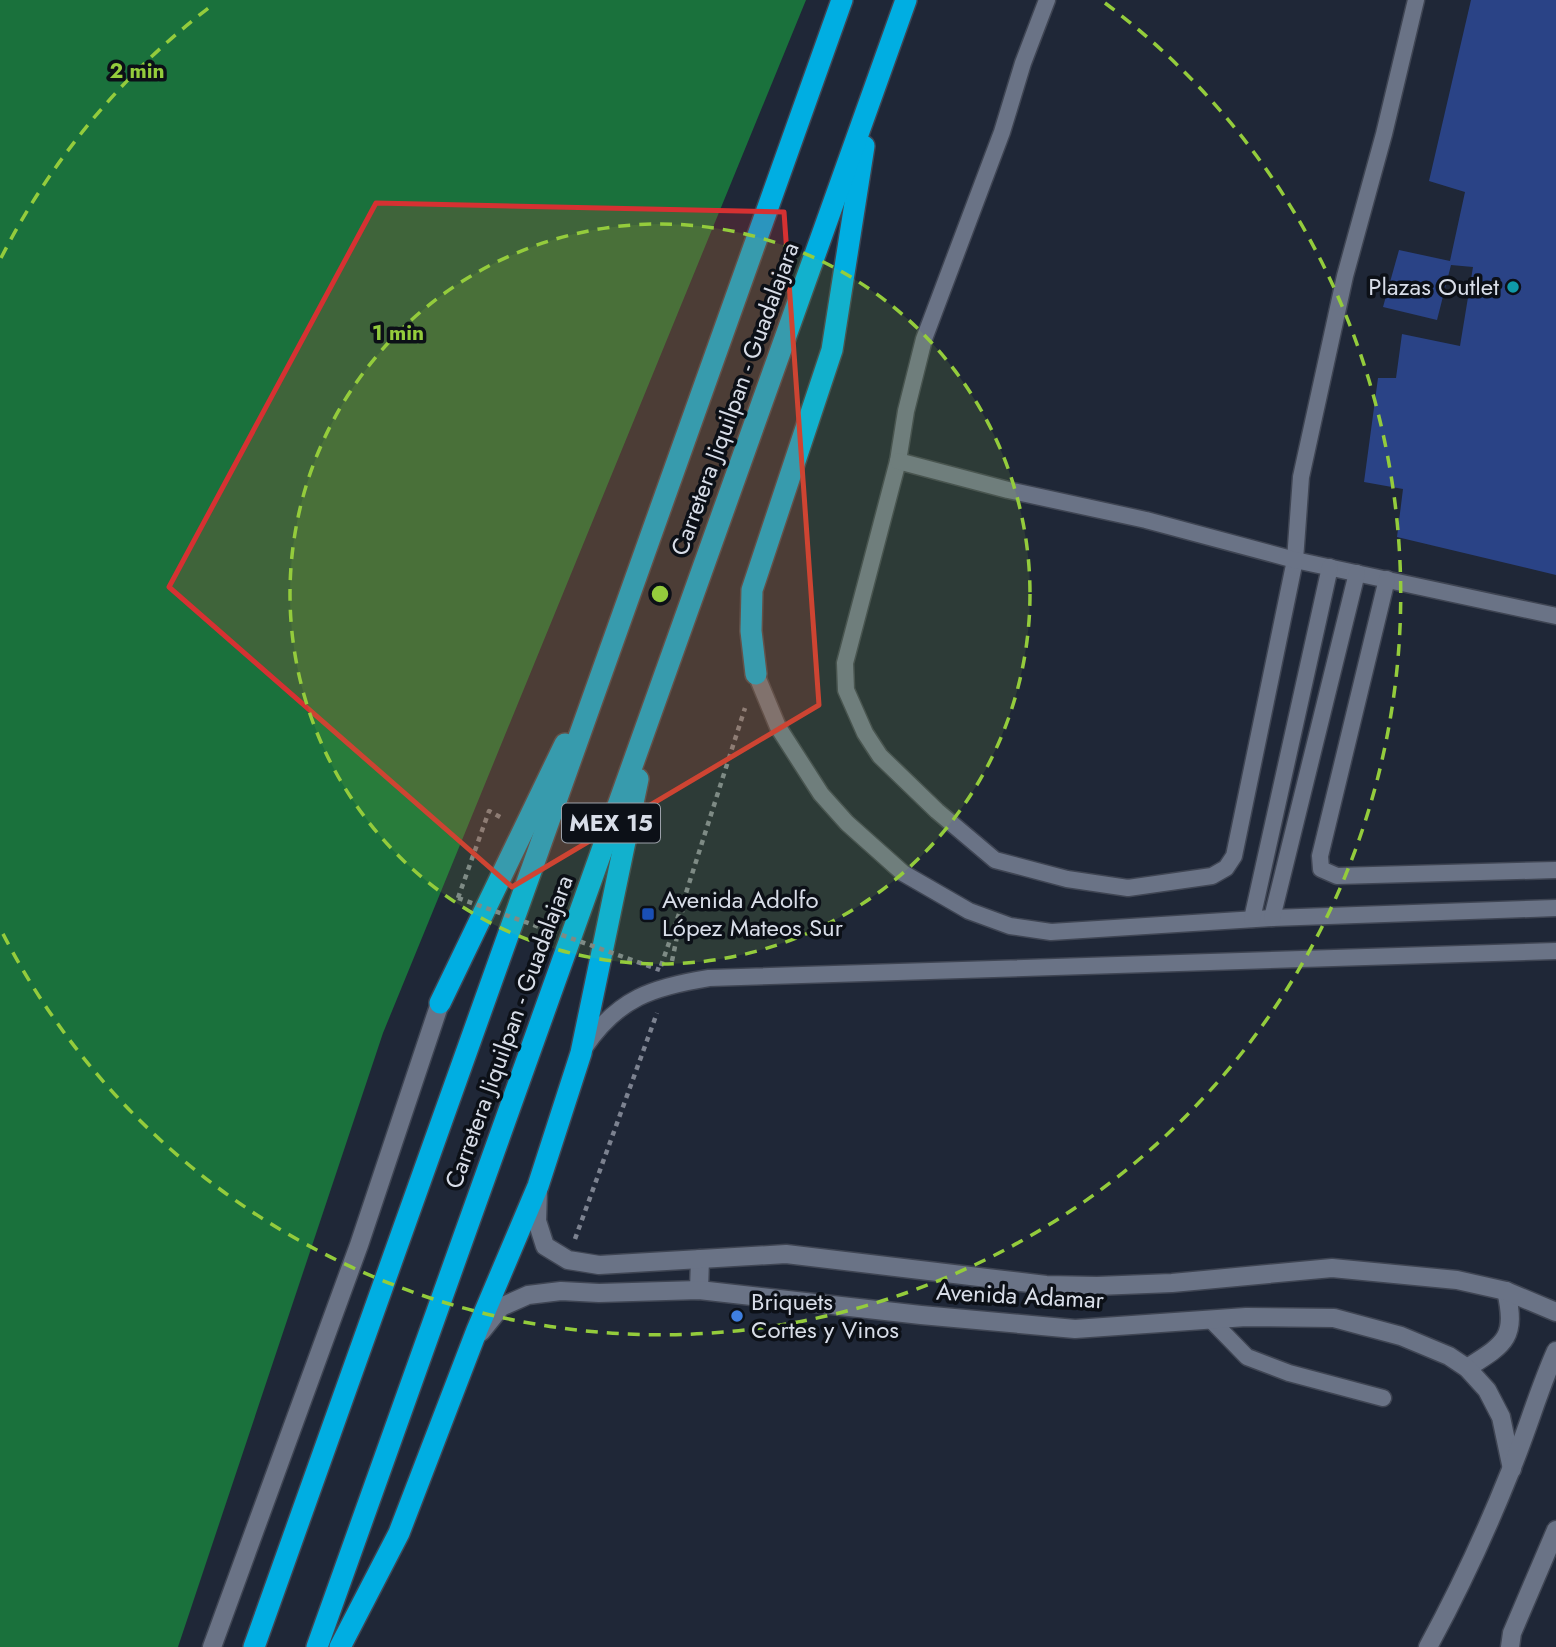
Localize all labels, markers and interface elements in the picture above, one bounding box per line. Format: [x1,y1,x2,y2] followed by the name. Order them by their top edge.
[109,56,165,86] text: 2 min
[661,237,808,560] street label: Carretera Jiquilpan - Guadalajara
[1368,269,1499,304] place label: Plazas Outlet
[1505,279,1521,295] marker: Plazas Outlet
[372,318,424,348] text: 1 min
[648,582,672,606] centre of rings
[562,804,660,842] road number: MEX 15
[435,870,582,1193] street label: Carretera Jiquilpan - Guadalajara
[662,882,844,945] place label: Avenida Adolfo López Mateos Sur
[640,906,656,922] marker: Avenida Adolfo López Mateos Sur
[935,1274,1106,1317] street label: Avenida Adamar
[751,1284,899,1347] place label: Briquets Cortes y Vinos
[729,1308,745,1324] marker: Briquets Cortes y Vinos

